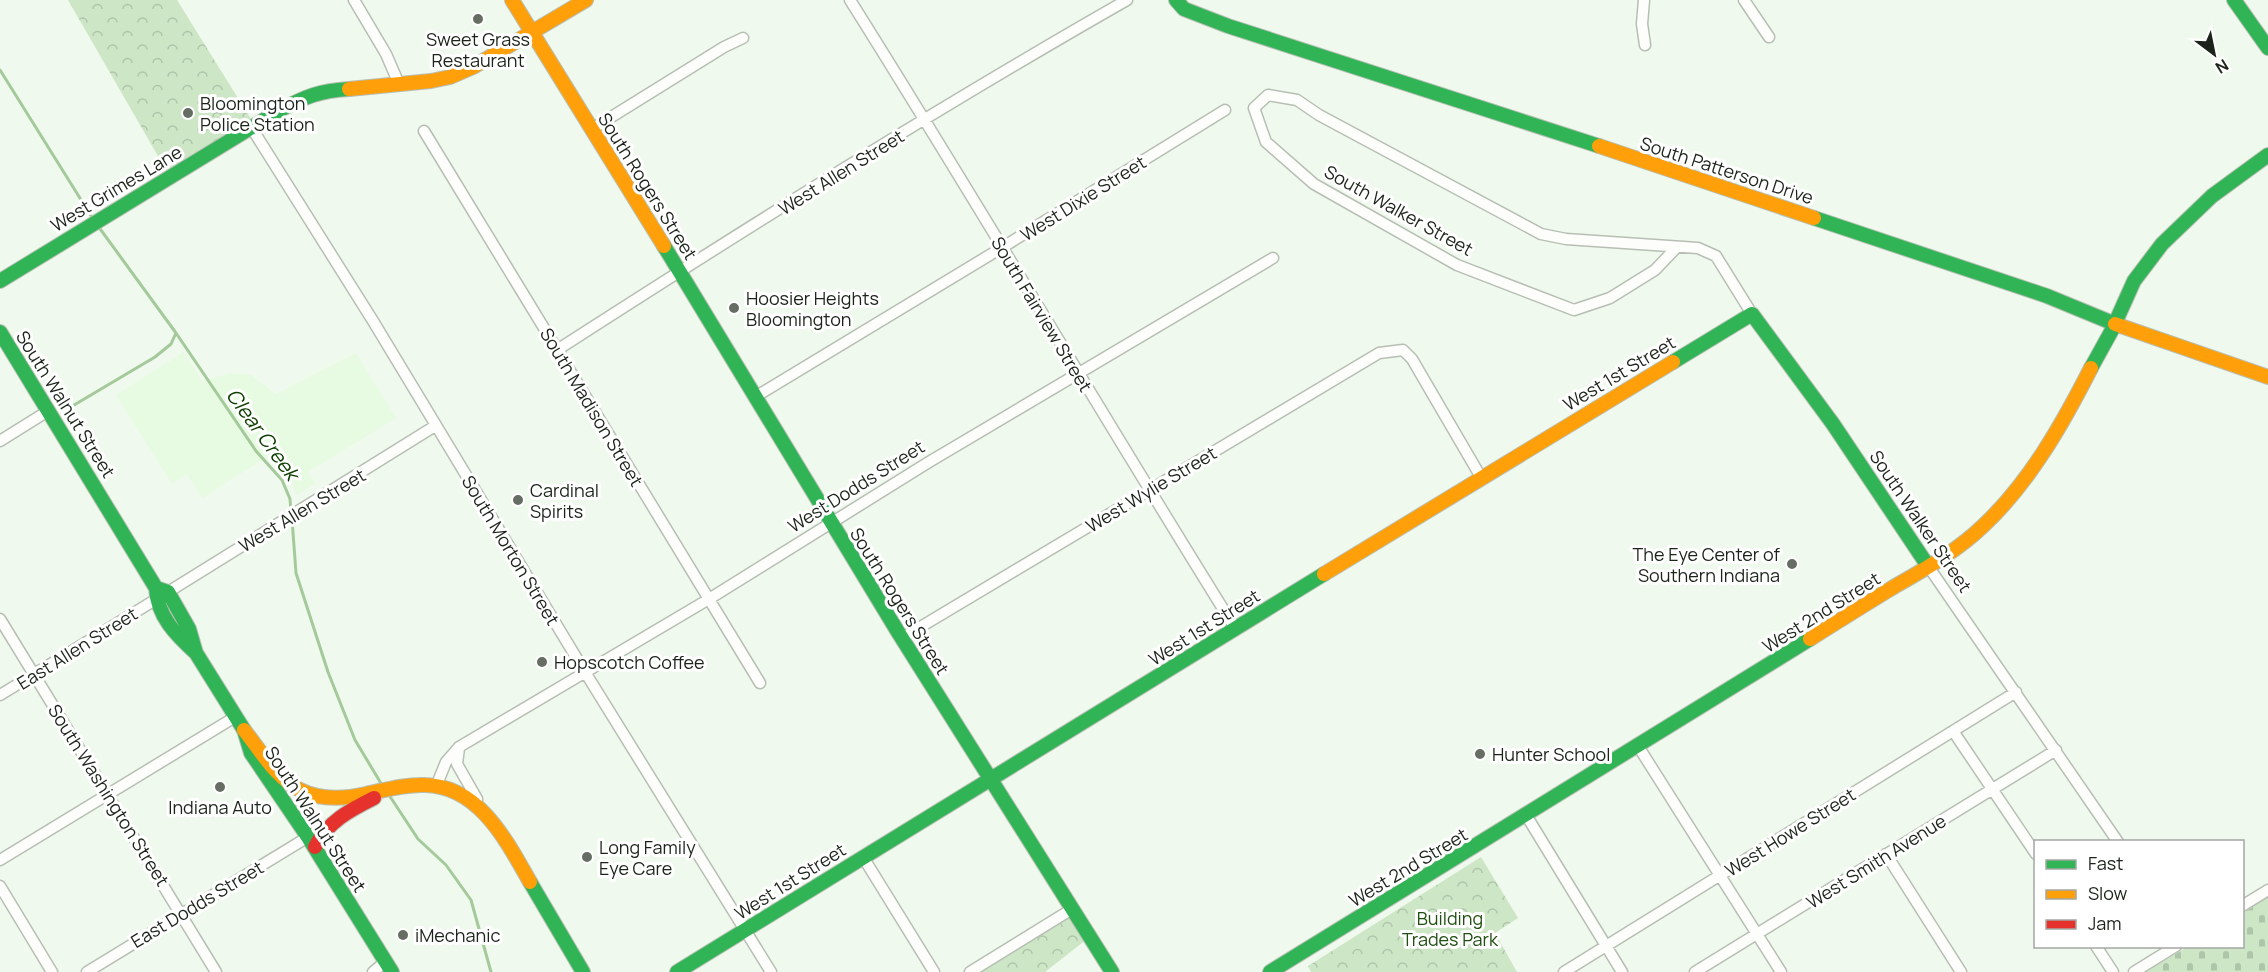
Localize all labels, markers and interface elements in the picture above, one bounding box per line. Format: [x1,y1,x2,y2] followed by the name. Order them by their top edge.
[471,12,485,26] marker: Sweet Grass Restaurant
[2184,24,2244,84] north arrow
[426,27,530,72] place label: Sweet Grass Restaurant
[2211,54,2233,79] text: N
[200,91,315,136] place label: Bloomington Police Station
[181,106,195,120] marker: Bloomington Police Station
[593,108,703,264] street label: South Rogers Street
[774,124,908,220] street label: West Allen Street
[1637,131,1817,209] street label: South Patterson Drive
[46,139,186,237] street label: West Grimes Lane
[1016,150,1150,246] street label: West Dixie Street
[1320,159,1478,261] street label: South Walker Street
[986,232,1098,396] street label: South Fairview Street
[746,286,879,331] place label: Hoosier Heights Bloomington
[727,301,741,315] marker: Hoosier Heights Bloomington
[535,323,649,491] street label: South Madison Street
[11,326,121,482] street label: South Walnut Street
[1559,330,1679,416] street label: West 1st Street
[221,383,307,488] water label: Clear Creek
[783,434,929,538] street label: West Dodds Street
[1081,441,1221,537] street label: West Wylie Street
[1865,445,1977,597] street label: South Walker Street
[234,463,370,557] street label: West Allen Street
[457,471,565,629] street label: South Morton Street
[530,478,599,523] place label: Cardinal Spirits
[511,493,525,507] marker: Cardinal Spirits
[845,523,955,679] street label: South Rogers Street
[1633,542,1781,587] place label: The Eye Center of Southern Indiana
[1785,557,1799,571] marker: The Eye Center of Southern Indiana
[1758,566,1884,658] street label: West 2nd Street
[1144,583,1264,671] street label: West 1st Street
[12,601,142,695] street label: East Allen Street
[554,650,705,674] place label: Hopscotch Coffee
[535,655,549,669] marker: Hopscotch Coffee
[43,699,175,891] street label: South Washington Street
[260,741,372,897] street label: South Walnut Street
[1492,742,1610,766] place label: Hunter School
[1473,747,1487,761] marker: Hunter School
[213,780,227,794] marker: Indiana Auto
[1720,782,1860,882] street label: West Howe Street
[168,795,272,819] place label: Indiana Auto
[1802,808,1950,914] street label: West Smith Avenue
[1344,822,1472,912] street label: West 2nd Street
[599,835,696,880] place label: Long Family Eye Care
[730,837,850,925] street label: West 1st Street
[2034,840,2244,948] legend
[580,850,594,864] marker: Long Family Eye Care
[2088,851,2123,875] text: Fast
[126,855,268,953] street label: East Dodds Street
[2088,881,2128,905] text: Slow
[1402,906,1499,951] park label: Building Trades Park
[2088,911,2122,935] text: Jam
[415,923,500,947] place label: iMechanic
[396,928,410,942] marker: iMechanic

